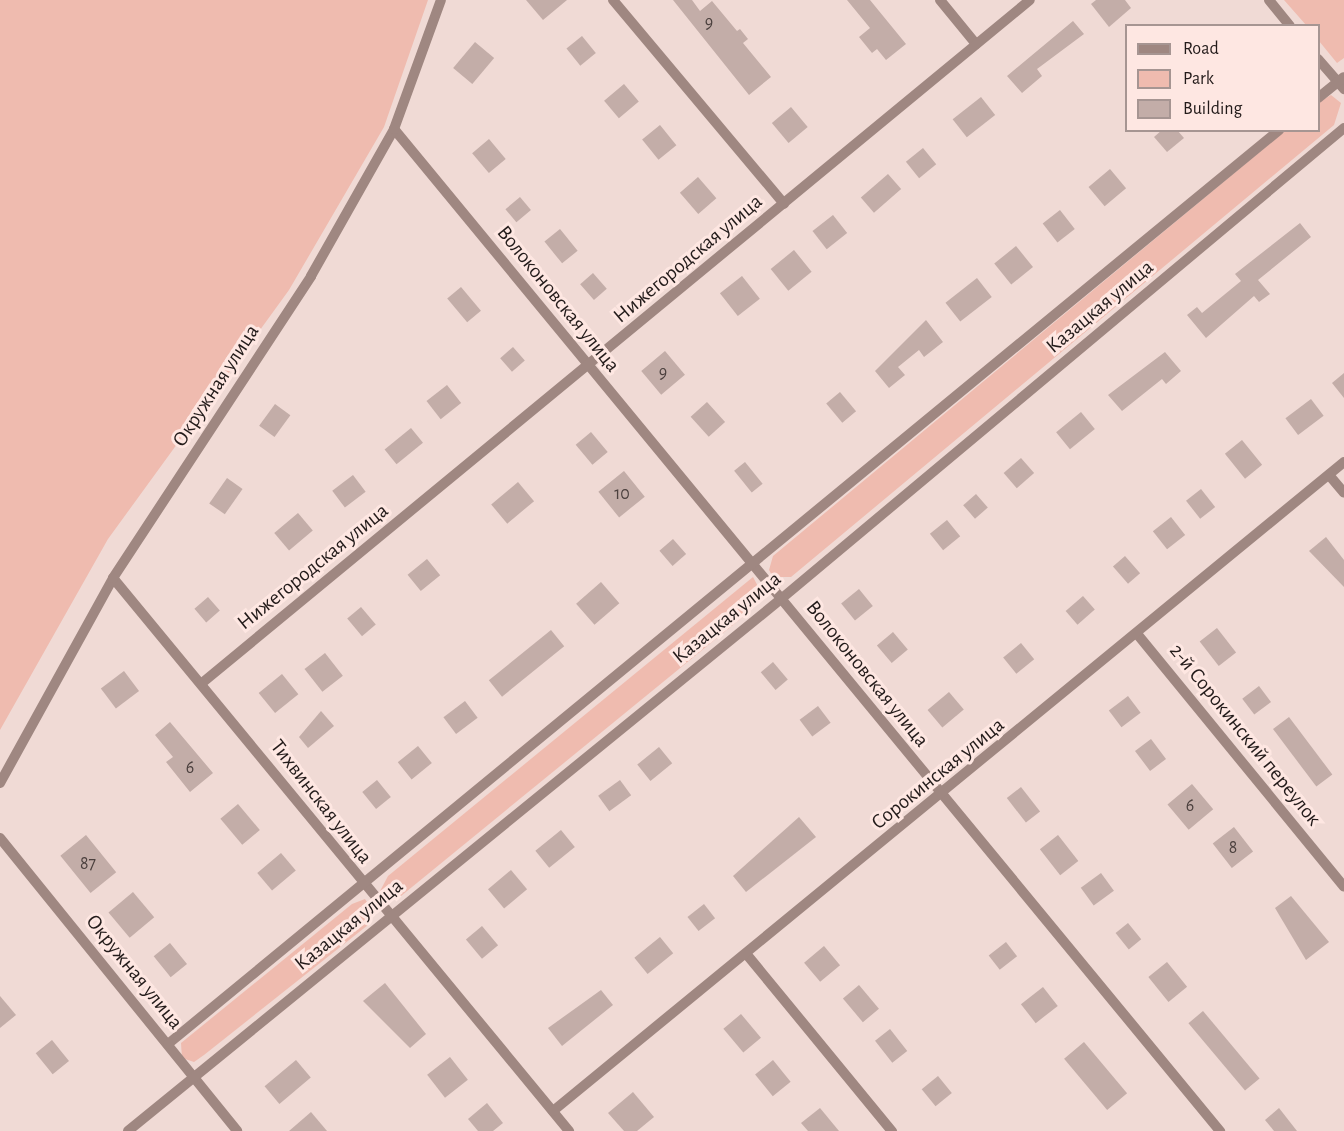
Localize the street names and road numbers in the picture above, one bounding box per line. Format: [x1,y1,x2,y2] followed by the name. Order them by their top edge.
[608,189,768,329] street label: Нижегородская улица
[491,220,625,378] street label: Волоконовская улица
[1041,255,1159,359] street label: Казацкая улица
[167,320,265,452] street label: Окружная улица
[232,498,394,636] street label: Нижегородская улица
[668,567,786,669] street label: Казацкая улица
[800,595,934,753] street label: Волоконовская улица
[1164,639,1326,831] street label: 2-й Сорокинский переулок
[866,713,1010,835] street label: Сорокинская улица
[265,735,377,869] street label: Тихвинская улица
[290,874,408,976] street label: Казацкая улица
[80,909,188,1035] street label: Окружная улица

